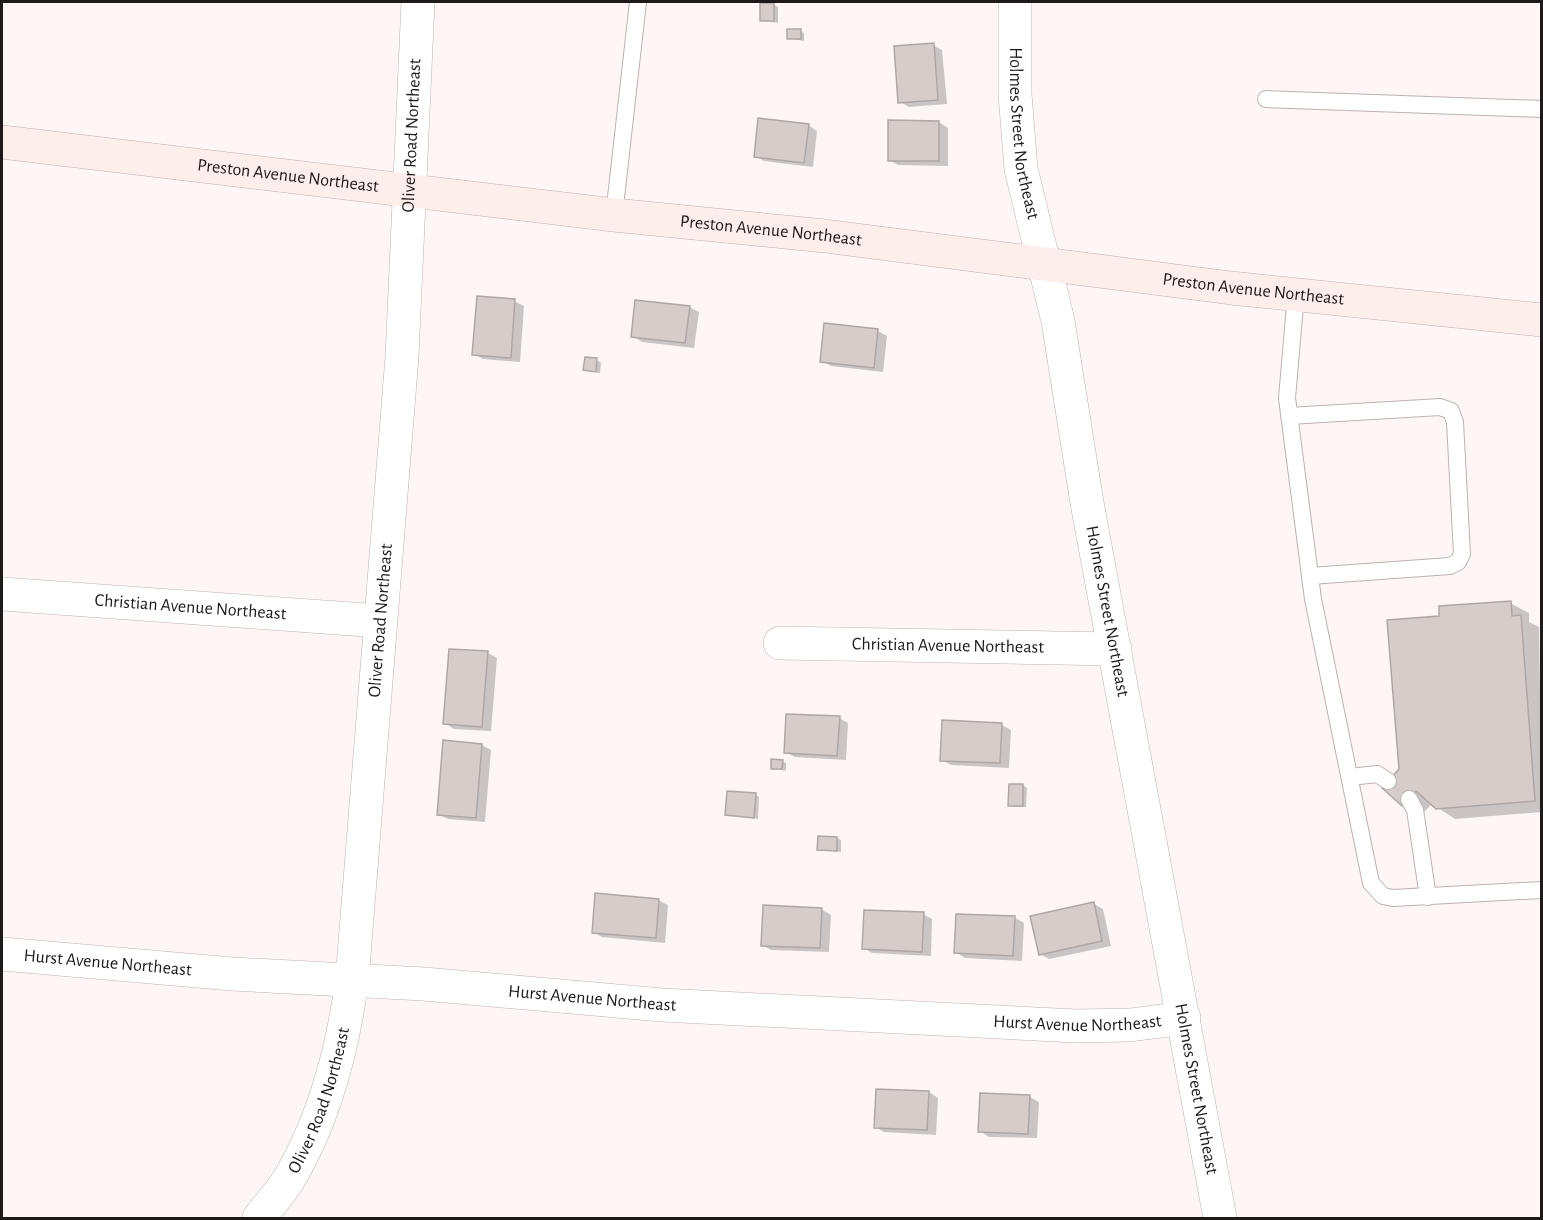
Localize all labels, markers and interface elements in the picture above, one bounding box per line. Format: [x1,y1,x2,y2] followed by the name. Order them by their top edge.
[1006,47,1042,221] street label: Holmes Street Northeast
[400,58,424,213] street label: Oliver Road Northeast
[196,156,380,196] street label: Preston Avenue Northeast
[679,213,863,250] street label: Preston Avenue Northeast
[1161,270,1345,309] street label: Preston Avenue Northeast
[1082,524,1132,698] street label: Holmes Street Northeast
[366,543,396,698] street label: Oliver Road Northeast
[94,592,287,623] street label: Christian Avenue Northeast
[852,635,1044,657] street label: Christian Avenue Northeast
[23,947,193,979] street label: Hurst Avenue Northeast
[507,982,677,1015] street label: Hurst Avenue Northeast
[1171,1002,1221,1176] street label: Holmes Street Northeast
[993,1012,1163,1035] street label: Hurst Avenue Northeast
[285,1026,353,1177] street label: Oliver Road Northeast

